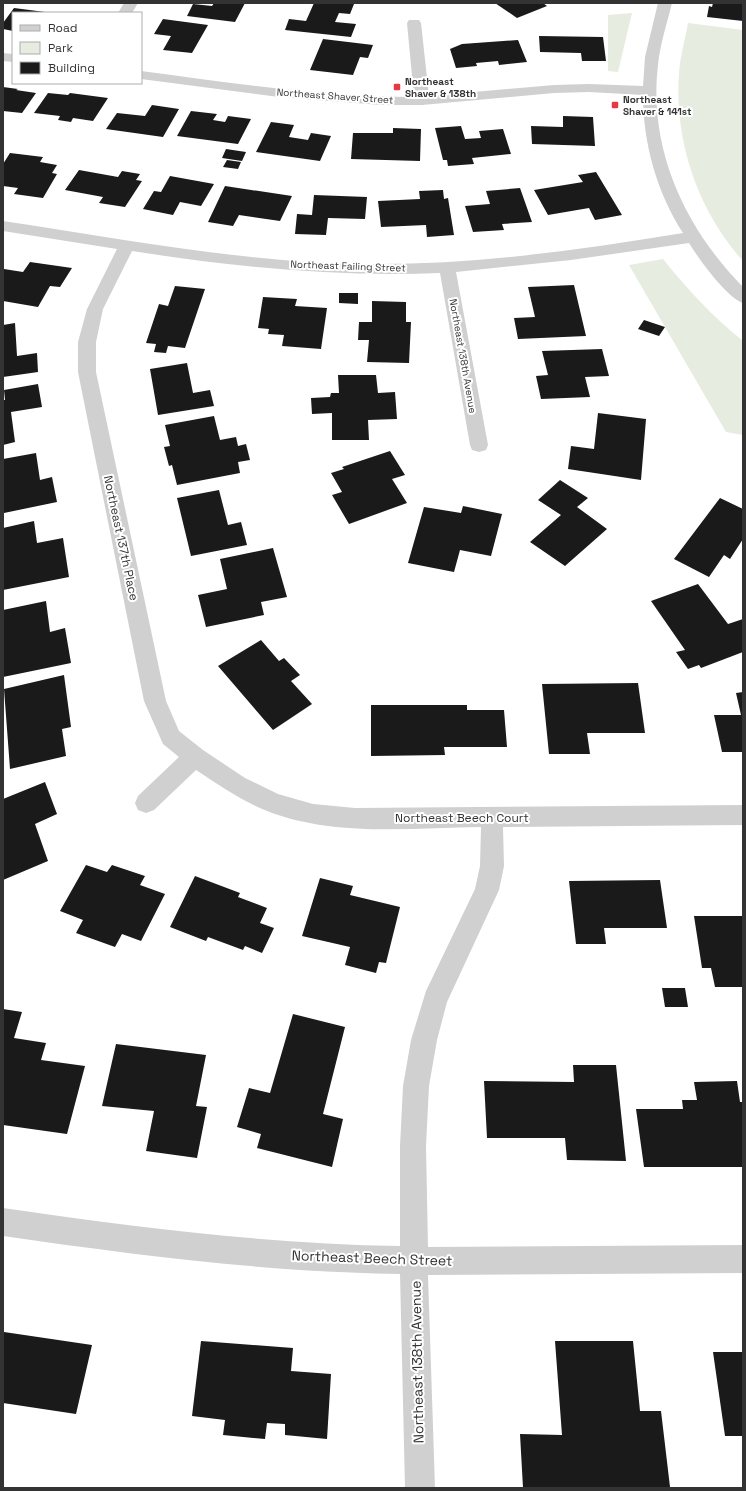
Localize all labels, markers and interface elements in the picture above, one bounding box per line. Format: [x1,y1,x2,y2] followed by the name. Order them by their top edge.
[12,12,142,84] legend
[48,20,77,36] text: Road
[48,40,73,56] text: Park
[48,60,95,76] text: Building
[405,75,476,100] place label: Northeast Shaver & 138th
[392,82,402,92] marker: Northeast Shaver & 138th
[276,85,394,107] street label: Northeast Shaver Street
[623,93,692,118] place label: Northeast Shaver & 141st
[610,100,620,110] marker: Northeast Shaver & 141st
[290,257,406,275] street label: Northeast Failing Street
[447,298,480,414] street label: Northeast 138th Avenue
[100,474,142,602] street label: Northeast 137th Place
[395,810,529,826] street label: Northeast Beech Court
[291,1246,453,1270] street label: Northeast Beech Street
[407,1281,427,1443] street label: Northeast 138th Avenue

